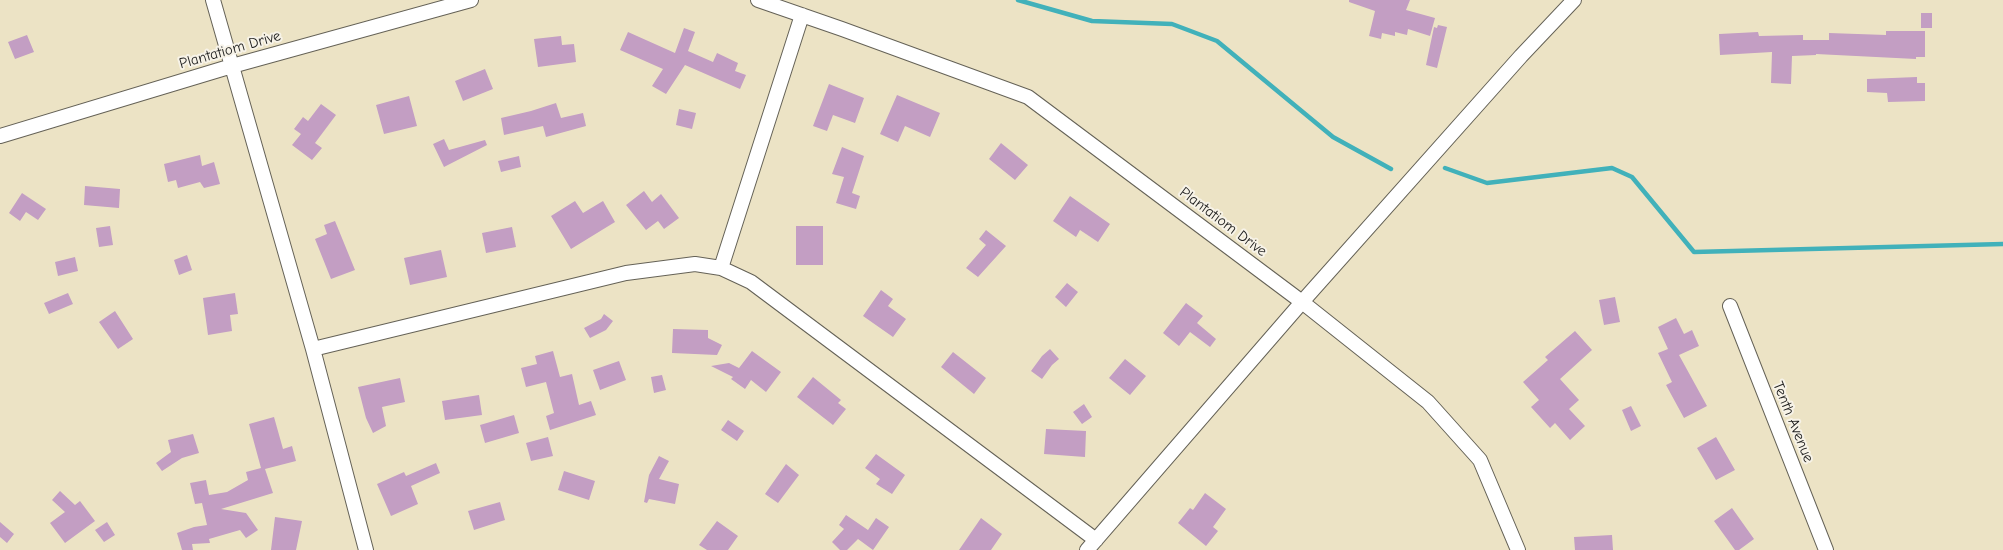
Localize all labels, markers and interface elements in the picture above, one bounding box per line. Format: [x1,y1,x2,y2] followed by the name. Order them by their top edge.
[177,27,283,73] street label: Plantatiom Drive
[1176,183,1270,261] street label: Plantatiom Drive
[1769,379,1817,465] street label: Tenth Avenue

